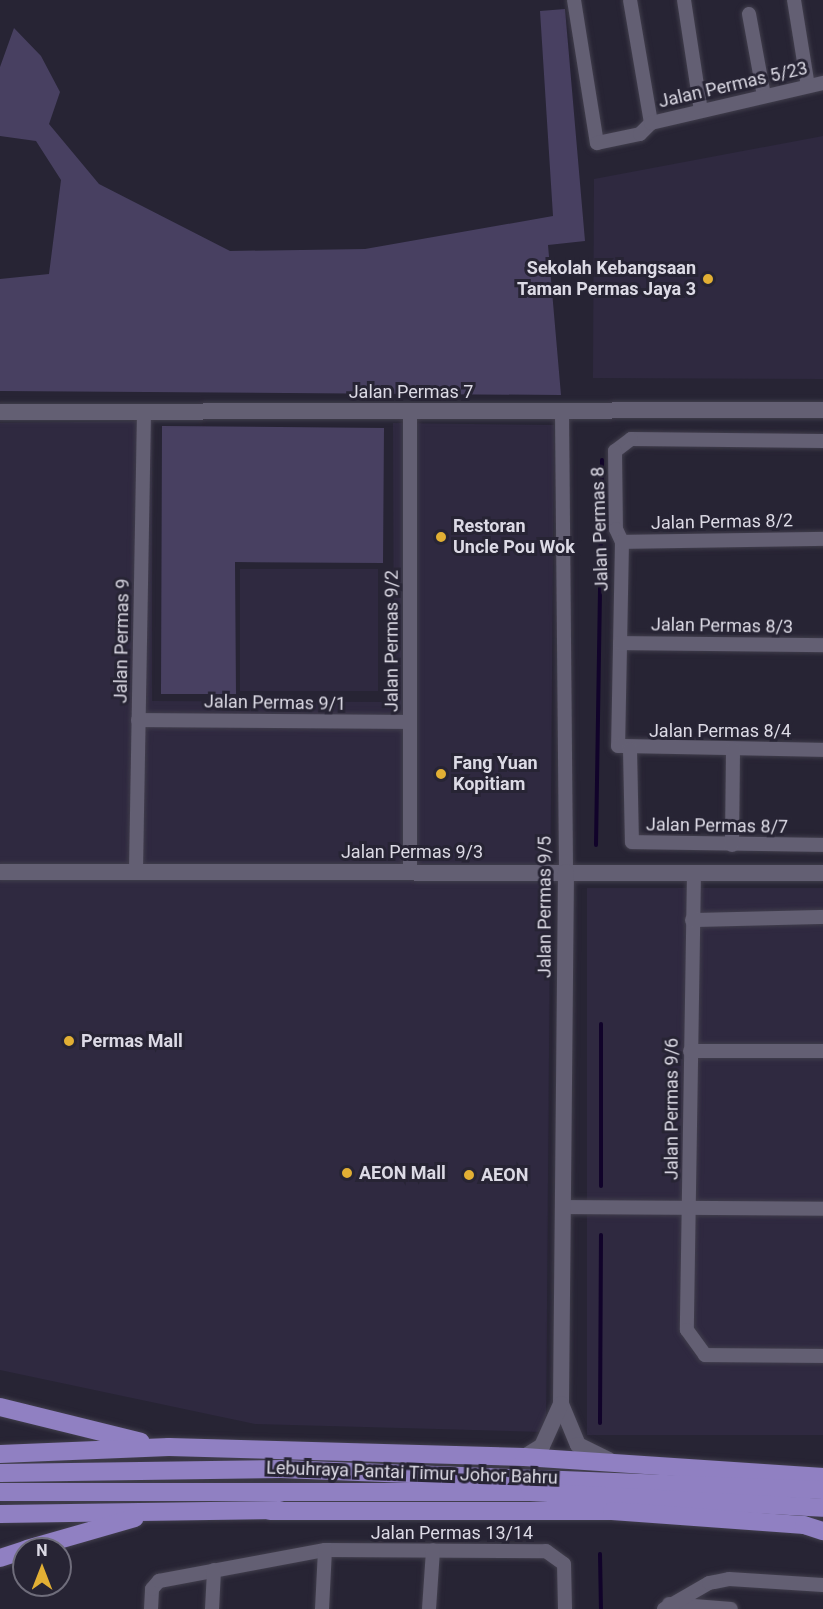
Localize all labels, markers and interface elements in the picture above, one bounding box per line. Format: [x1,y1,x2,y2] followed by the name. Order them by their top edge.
[656,57,810,113] street label: Jalan Permas 5/23
[517,258,696,300] place label: Sekolah Kebangsaan Taman Permas Jaya 3
[701,272,715,286] marker: Sekolah Kebangsaan Taman Permas Jaya 3
[349,381,473,403] street label: Jalan Permas 7
[587,466,613,592] street label: Jalan Permas 8
[651,510,793,534] street label: Jalan Permas 8/2
[453,516,575,558] place label: Restoran Uncle Pou Wok
[434,530,448,544] marker: Restoran Uncle Pou Wok
[381,570,403,712] street label: Jalan Permas 9/2
[110,579,134,703] street label: Jalan Permas 9
[651,614,793,638] street label: Jalan Permas 8/3
[204,691,346,715] street label: Jalan Permas 9/1
[649,720,791,742] street label: Jalan Permas 8/4
[453,753,538,795] place label: Fang Yuan Kopitiam
[434,767,448,781] marker: Fang Yuan Kopitiam
[646,814,788,838] street label: Jalan Permas 8/7
[534,836,556,978] street label: Jalan Permas 9/5
[341,841,483,863] street label: Jalan Permas 9/3
[81,1030,183,1052] place label: Permas Mall
[62,1034,76,1048] marker: Permas Mall
[661,1038,683,1180] street label: Jalan Permas 9/6
[359,1162,446,1184] place label: AEON Mall
[481,1164,528,1186] place label: AEON
[340,1166,354,1180] marker: AEON Mall
[462,1168,476,1182] marker: AEON
[266,1457,558,1489] street label: Lebuhraya Pantai Timur Johor Bahru
[371,1522,533,1544] street label: Jalan Permas 13/14
[12,1537,72,1597] north arrow
[36,1541,48,1560] text: N

